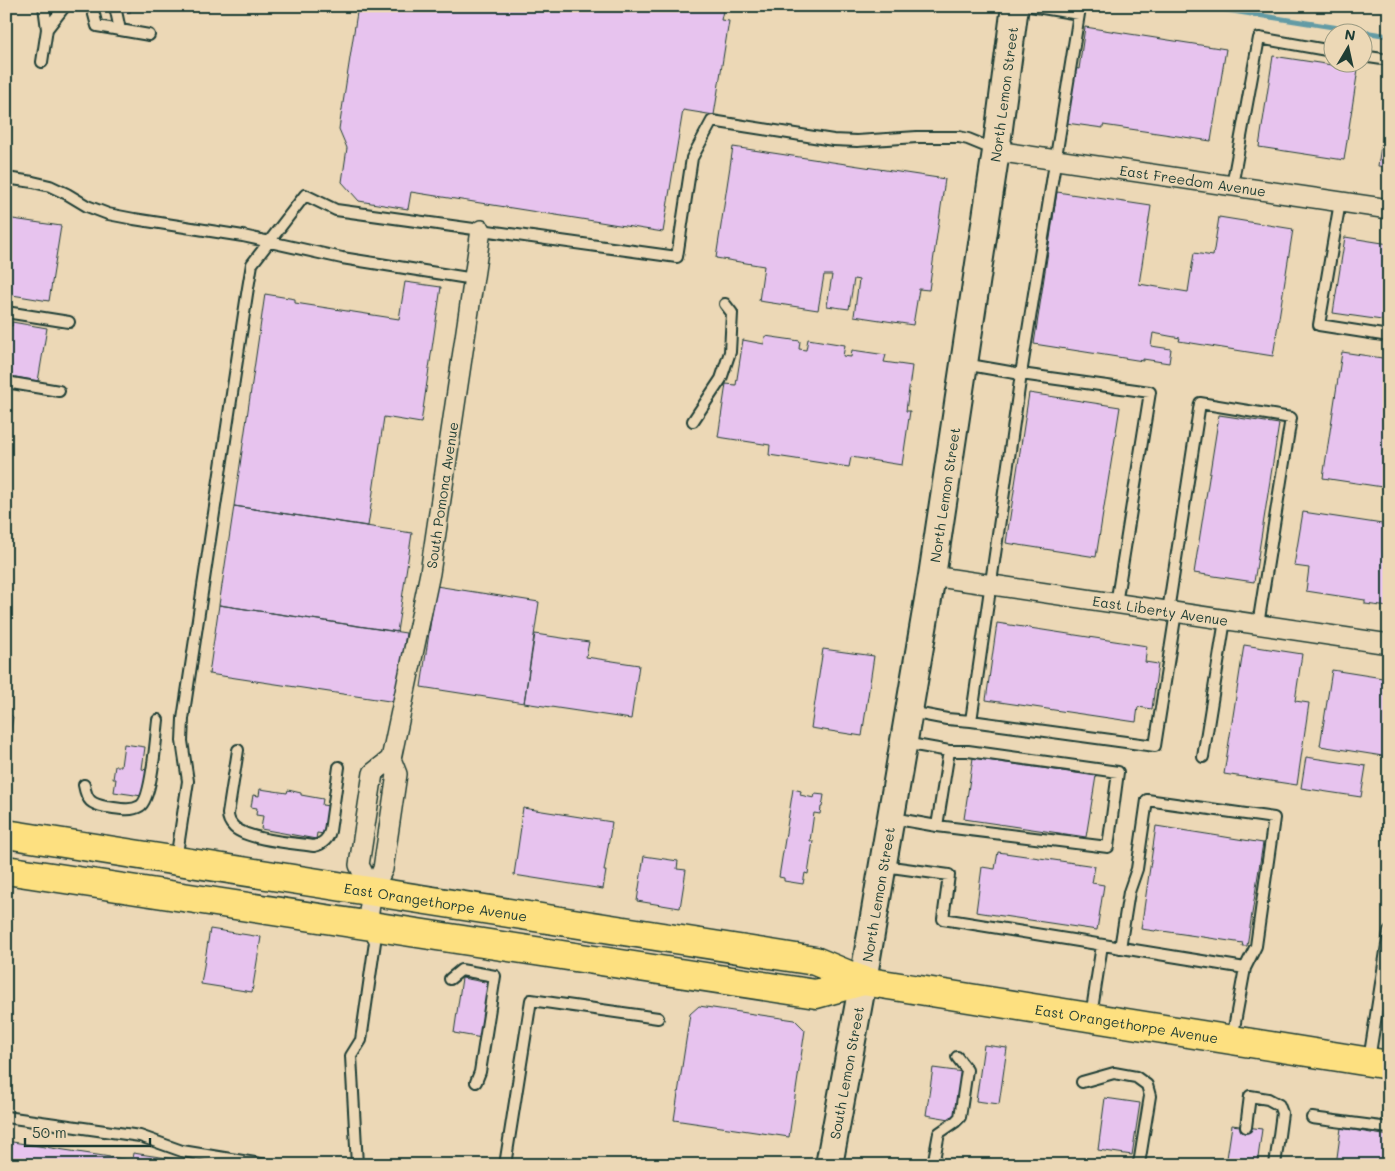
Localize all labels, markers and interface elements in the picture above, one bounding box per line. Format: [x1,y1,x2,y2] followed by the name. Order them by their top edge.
[1322,22,1372,72] north arrow
[1343,24,1357,45] text: N
[985,25,1022,163] street label: North Lemon Street
[1118,160,1267,200] street label: East Freedom Avenue
[421,420,462,570] street label: South Pomona Avenue
[925,426,964,564] street label: North Lemon Street
[1091,591,1230,629] street label: East Liberty Avenue
[857,825,899,963] street label: North Lemon Street
[343,878,529,925] street label: East Orangethorpe Avenue
[1034,999,1220,1047] street label: East Orangethorpe Avenue
[824,1005,868,1141] street label: South Lemon Street
[25,1116,150,1148] scale bar
[32,1122,67,1142] text: 50 m

